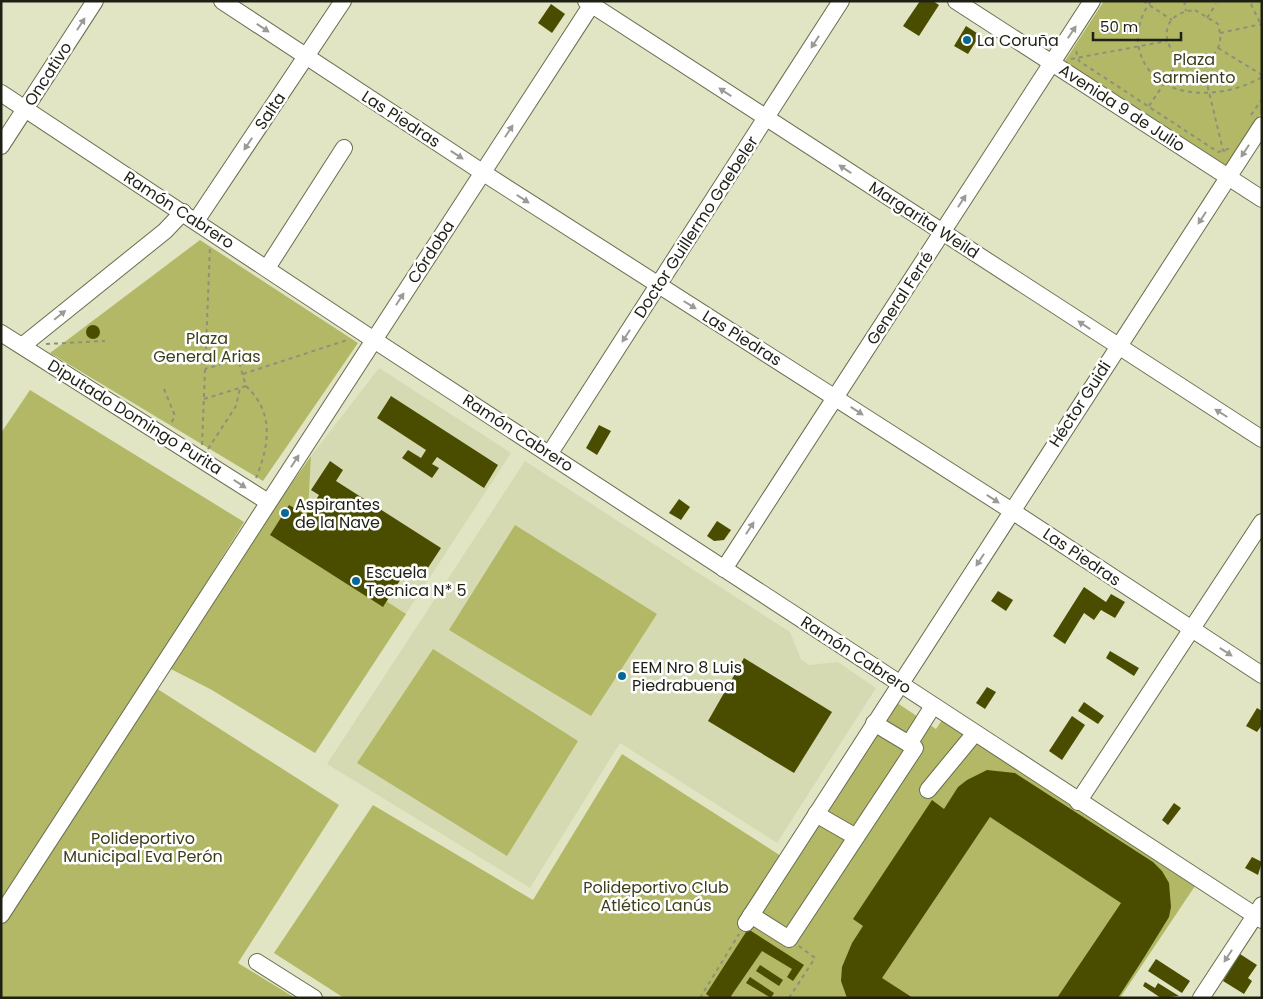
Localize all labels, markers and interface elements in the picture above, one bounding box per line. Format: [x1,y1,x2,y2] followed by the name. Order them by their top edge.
[1093,10,1180,42] scale bar
[1100,16,1138,37] text: 50 m
[76,17,85,30] one-way arrow
[256,23,269,33] one-way arrow
[1067,25,1077,39] one-way arrow
[977,29,1059,52] place label: La Coruña
[961,34,973,46] marker: La Coruña
[810,36,820,49] one-way arrow
[19,37,77,111] street label: Oncativo
[1153,48,1235,89] park label: Plaza Sarmiento
[1055,59,1189,157] street label: Avenida 9 de Julio
[357,85,445,153] street label: Las Piedras
[718,87,732,97] one-way arrow
[249,88,291,134] street label: Salta
[504,125,514,138] one-way arrow
[628,132,764,322] street label: Doctor Guillermo Gaebeler
[243,137,253,150] one-way arrow
[1240,144,1250,158] one-way arrow
[450,151,464,160] one-way arrow
[838,164,852,174] one-way arrow
[119,166,239,254] street label: Ramón Cabrero
[864,176,984,264] street label: Margarita Weild
[517,194,530,203] one-way arrow
[957,194,967,207] one-way arrow
[1197,211,1207,224] one-way arrow
[402,216,460,288] street label: Córdoba
[861,247,939,349] street label: General Ferré
[395,292,405,306] one-way arrow
[683,301,696,310] one-way arrow
[698,305,786,371] street label: Las Piedras
[53,310,66,321] one-way arrow
[1077,320,1091,330] one-way arrow
[153,327,261,368] park label: Plaza General Arias
[621,329,630,342] one-way arrow
[43,354,227,480] street label: Diputado Domingo Purita
[1044,356,1116,452] street label: Héctor Guidi
[458,389,578,477] street label: Ramón Cabrero
[850,406,863,415] one-way arrow
[1214,408,1227,417] one-way arrow
[290,455,299,468] one-way arrow
[233,480,247,489] one-way arrow
[295,493,380,534] place label: Aspirantes de la Nave
[987,494,1000,503] one-way arrow
[279,507,291,519] marker: Aspirantes de la Nave
[745,522,755,535] one-way arrow
[1038,522,1126,592] street label: Las Piedras
[975,553,985,566] one-way arrow
[366,561,467,602] place label: Escuela Tecnica N* 5
[350,575,362,587] marker: Escuela Tecnica N* 5
[796,611,916,699] street label: Ramón Cabrero
[1220,647,1233,657] one-way arrow
[632,656,742,697] place label: EEM Nro 8 Luis Piedrabuena
[616,670,628,682] marker: EEM Nro 8 Luis Piedrabuena
[63,827,223,868] park label: Polideportivo Municipal Eva Perón
[583,876,729,917] park label: Polideportivo Club Atlético Lanús
[1224,950,1233,963] one-way arrow

